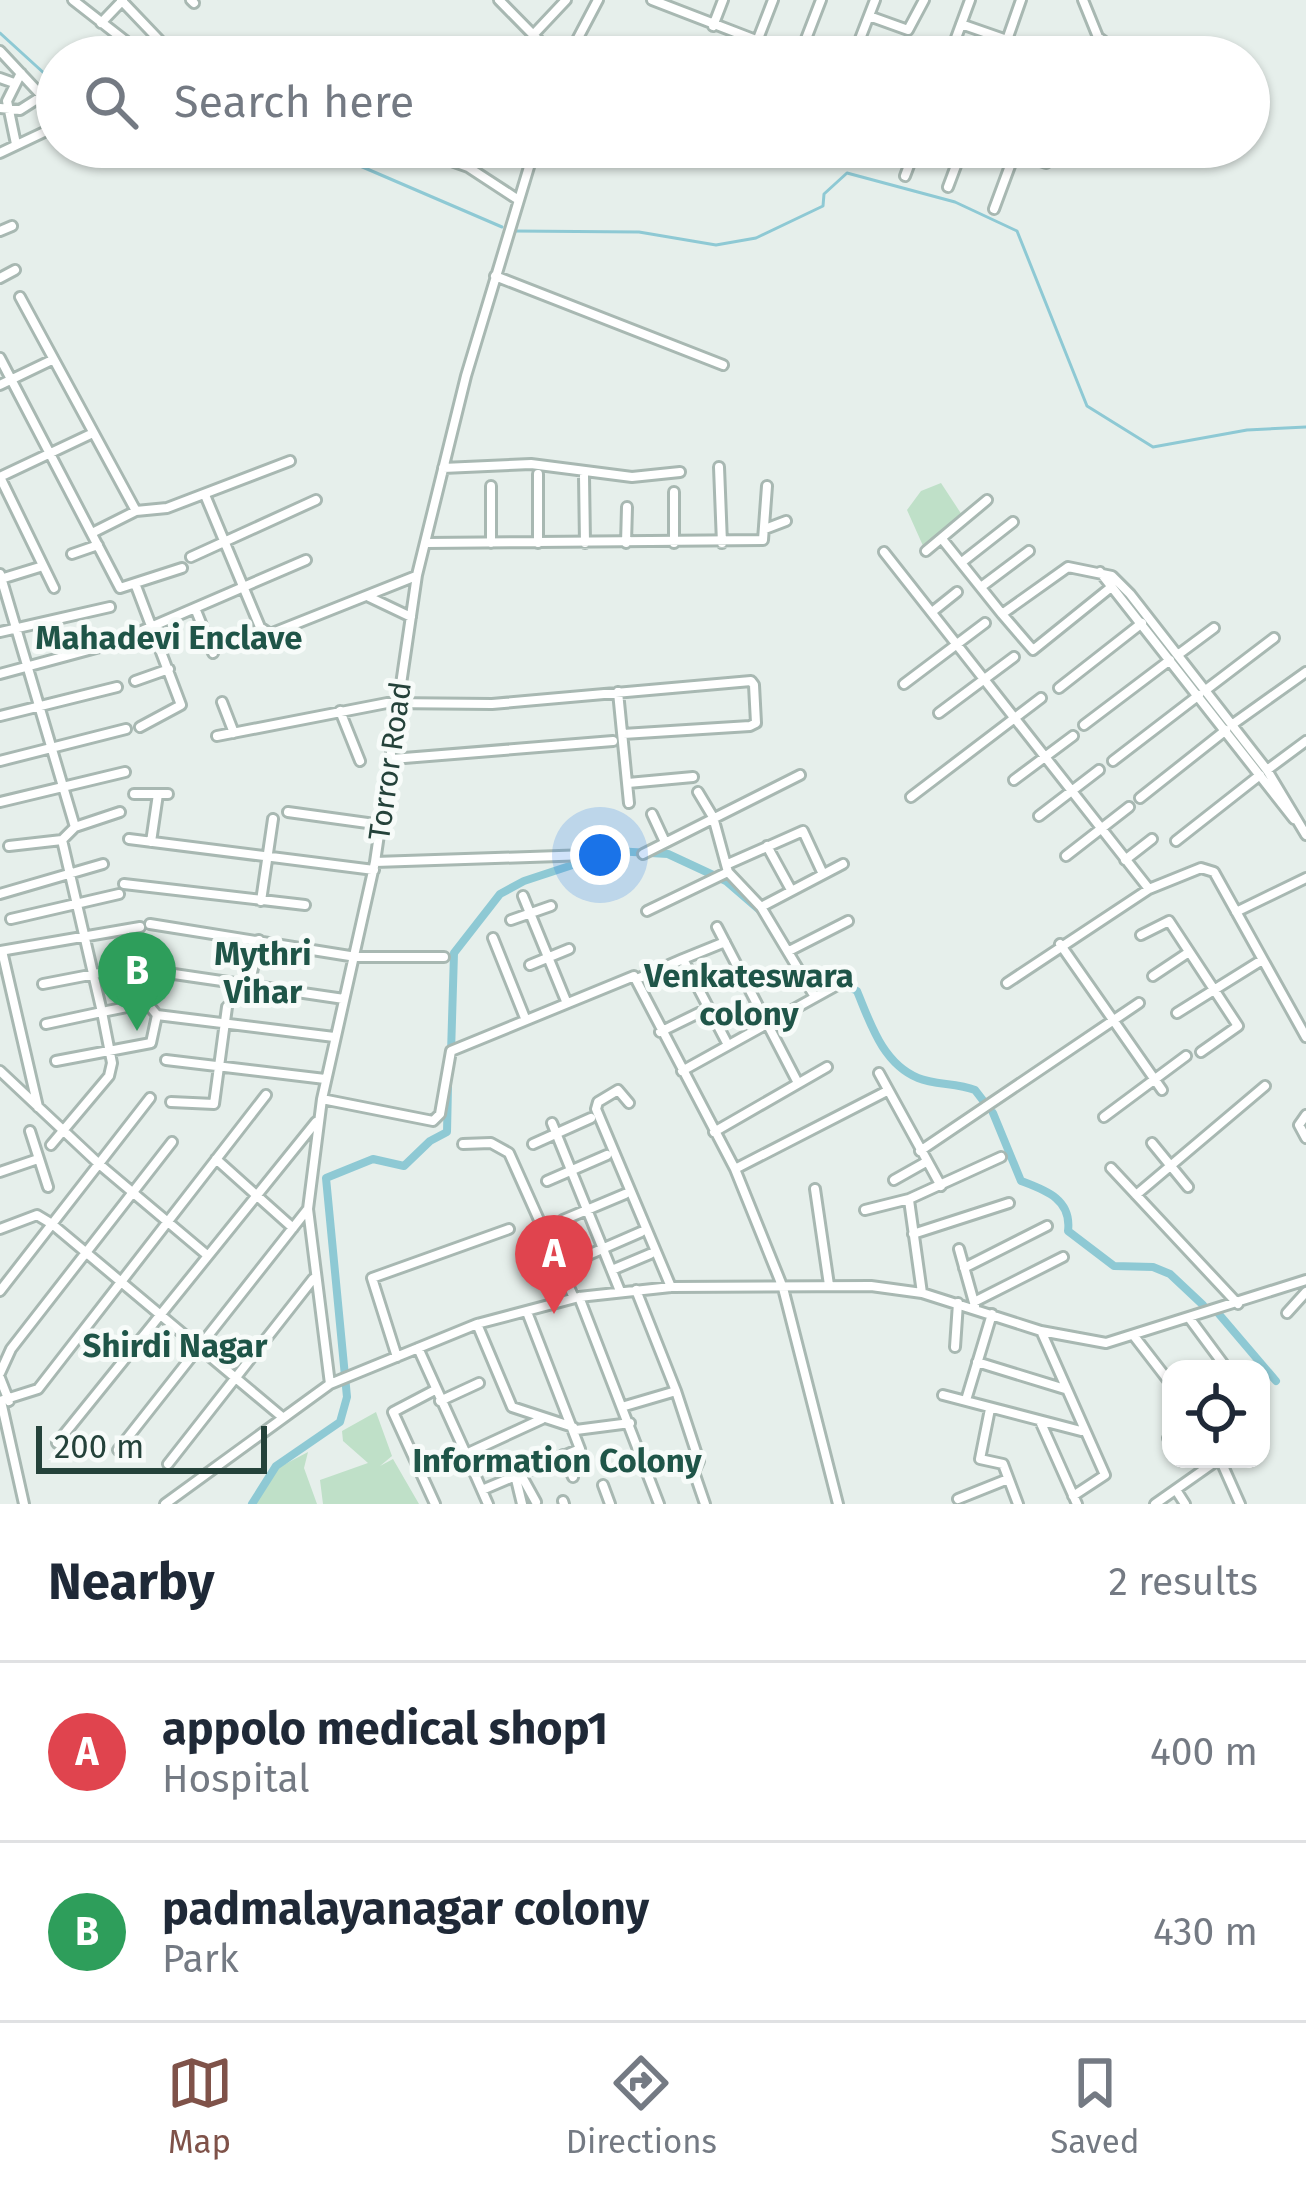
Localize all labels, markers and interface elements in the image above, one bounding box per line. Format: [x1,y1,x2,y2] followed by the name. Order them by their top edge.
[36,36,1270,168] search box
[78,69,144,135] icon: search
[174,75,414,129] text: Search here
[36,618,302,658] district label: Mahadevi Enclave
[361,679,419,843] street label: Torror Road
[570,825,630,885] your location
[98,932,176,1031] pin: B
[214,934,312,1012] district label: Mythri Vihar
[643,956,854,1034] district label: Venkateswara colony
[515,1215,593,1314] pin: A
[83,1326,268,1366] district label: Shirdi Nagar
[1162,1360,1270,1468] map controls
[1162,1360,1270,1468] button: locate
[36,1420,267,1473] scale bar
[54,1427,144,1467] text: 200 m
[412,1441,703,1481] district label: Information Colony
[48,1551,214,1613] text: Nearby
[1109,1559,1258,1605] text: 2 results
[162,1702,608,1756] text: appolo medical shop1
[75,1729,99,1775] text: A
[1150,1729,1258,1775] text: 400 m
[162,1756,310,1802] text: Hospital
[162,1882,649,1936] text: padmalayanagar colony
[75,1909,99,1955] text: B
[1153,1909,1258,1955] text: 430 m
[162,1936,239,1982] text: Park
[167,2050,233,2162] tab: Map
[566,2050,717,2162] tab: Directions
[1050,2050,1139,2162] tab: Saved

